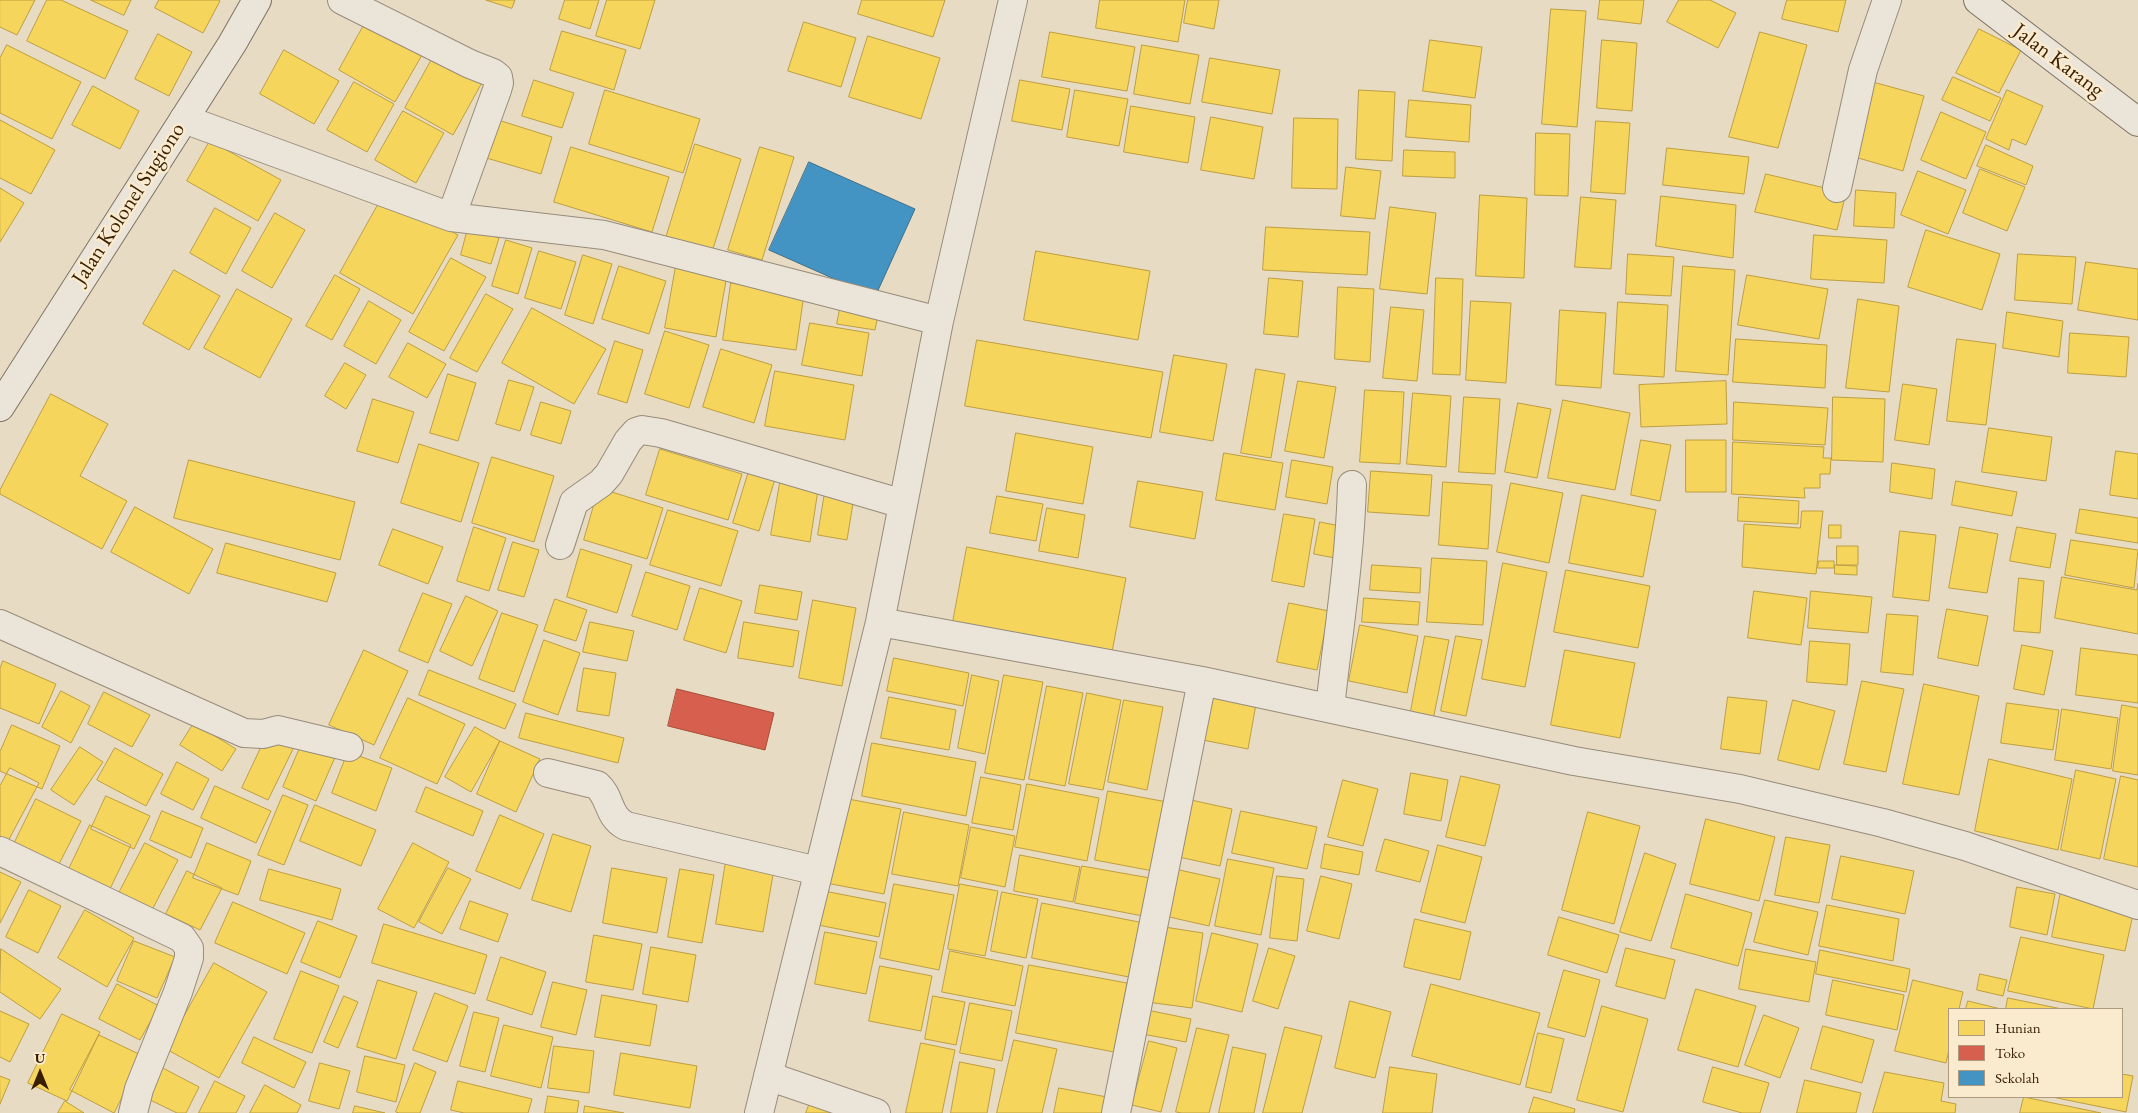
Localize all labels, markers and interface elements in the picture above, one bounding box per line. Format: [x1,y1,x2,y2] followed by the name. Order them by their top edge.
[2007,18,2109,104] street label: Jalan Karang
[67,118,191,290] street label: Jalan Kolonel Sugiono
[1948,1008,2123,1098] legend
[1995,1018,2041,1037] text: Hunian
[1995,1043,2025,1062] text: Toko
[15,1048,65,1098] north arrow
[35,1049,45,1067] text: U
[1995,1068,2039,1087] text: Sekolah

